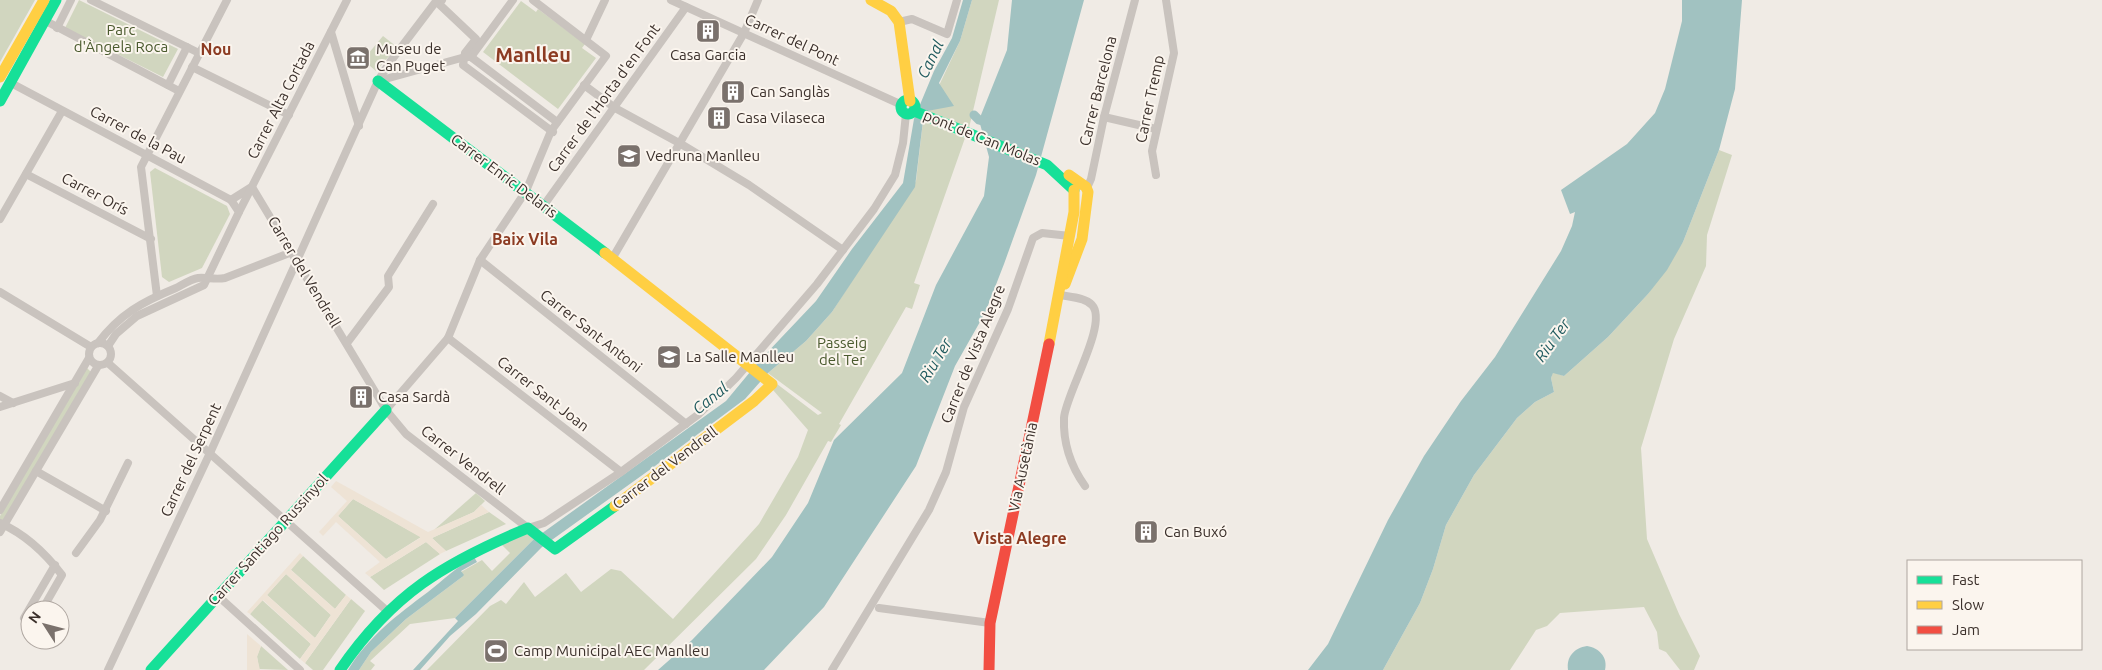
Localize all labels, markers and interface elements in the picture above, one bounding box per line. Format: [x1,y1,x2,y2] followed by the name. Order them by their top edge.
[742,10,842,69] street label: Carrer del Pont
[695,18,721,44] building icon: Casa Garcia
[544,20,663,175] street label: Carrer de l'Horta d'en Font
[74,21,168,55] park label: Parc d'Àngela Roca
[1076,34,1119,148] street label: Carrer Barcelona
[913,37,947,81] water label: Canal
[243,38,318,162] street label: Carrer Alta Cortada
[201,40,231,58] district label: Nou
[376,40,445,74] place label: Museu de Can Puget
[495,43,571,66] district label: Manlleu
[345,45,371,71] museum icon: Museu de Can Puget
[670,46,746,63] place label: Casa Garcia
[1132,54,1167,144] street label: Carrer Tremp
[720,79,746,105] building icon: Can Sanglàs
[750,83,830,100] place label: Can Sanglàs
[87,102,189,167] street label: Carrer de la Pau
[706,105,732,131] building icon: Casa Vilaseca
[921,106,1043,169] street label: pont de Can Molas
[736,109,825,126] place label: Casa Vilaseca
[448,130,561,221] street label: Carrer Enric Delaris
[616,143,642,169] school or university icon: Vedruna Manlleu
[646,147,760,164] place label: Vedruna Manlleu
[59,169,132,218] street label: Carrer Orís
[265,213,344,330] street label: Carrer del Vendrell
[492,230,558,248] district label: Baix Vila
[937,282,1008,426] street label: Carrer de Vista Alegre
[537,286,646,376] street label: Carrer Sant Antoni
[1531,315,1574,365] water label: Riu Ter
[817,334,867,368] park label: Passeig del Ter
[915,334,956,385] water label: Riu Ter
[656,344,682,370] school or university icon: La Salle Manlleu
[686,348,794,365] place label: La Salle Manlleu
[494,353,593,435] street label: Carrer Sant Joan
[689,378,732,418] water label: Canal
[348,384,374,410] building icon: Casa Sardà
[378,388,450,405] place label: Casa Sardà
[157,400,224,519] street label: Carrer del Serpent
[1005,420,1040,513] street label: Via Ausetània
[418,421,509,498] street label: Carrer Vendrell
[609,423,720,512] street label: Carrer del Vendrell
[204,470,331,609] street label: Carrer Santiago Russinyol
[1133,519,1159,545] building icon: Can Buxó
[1164,523,1227,540] place label: Can Buxó
[973,529,1067,547] district label: Vista Alegre
[1907,560,2082,650] legend
[1952,571,1980,588] text: Fast
[1952,596,1985,613] text: Slow
[20,600,70,650] north arrow
[25,608,44,626] text: N
[1952,621,1980,638] text: Jam
[483,638,509,664] sports icon: Camp Municipal AEC Manlleu
[514,642,709,659] place label: Camp Municipal AEC Manlleu

